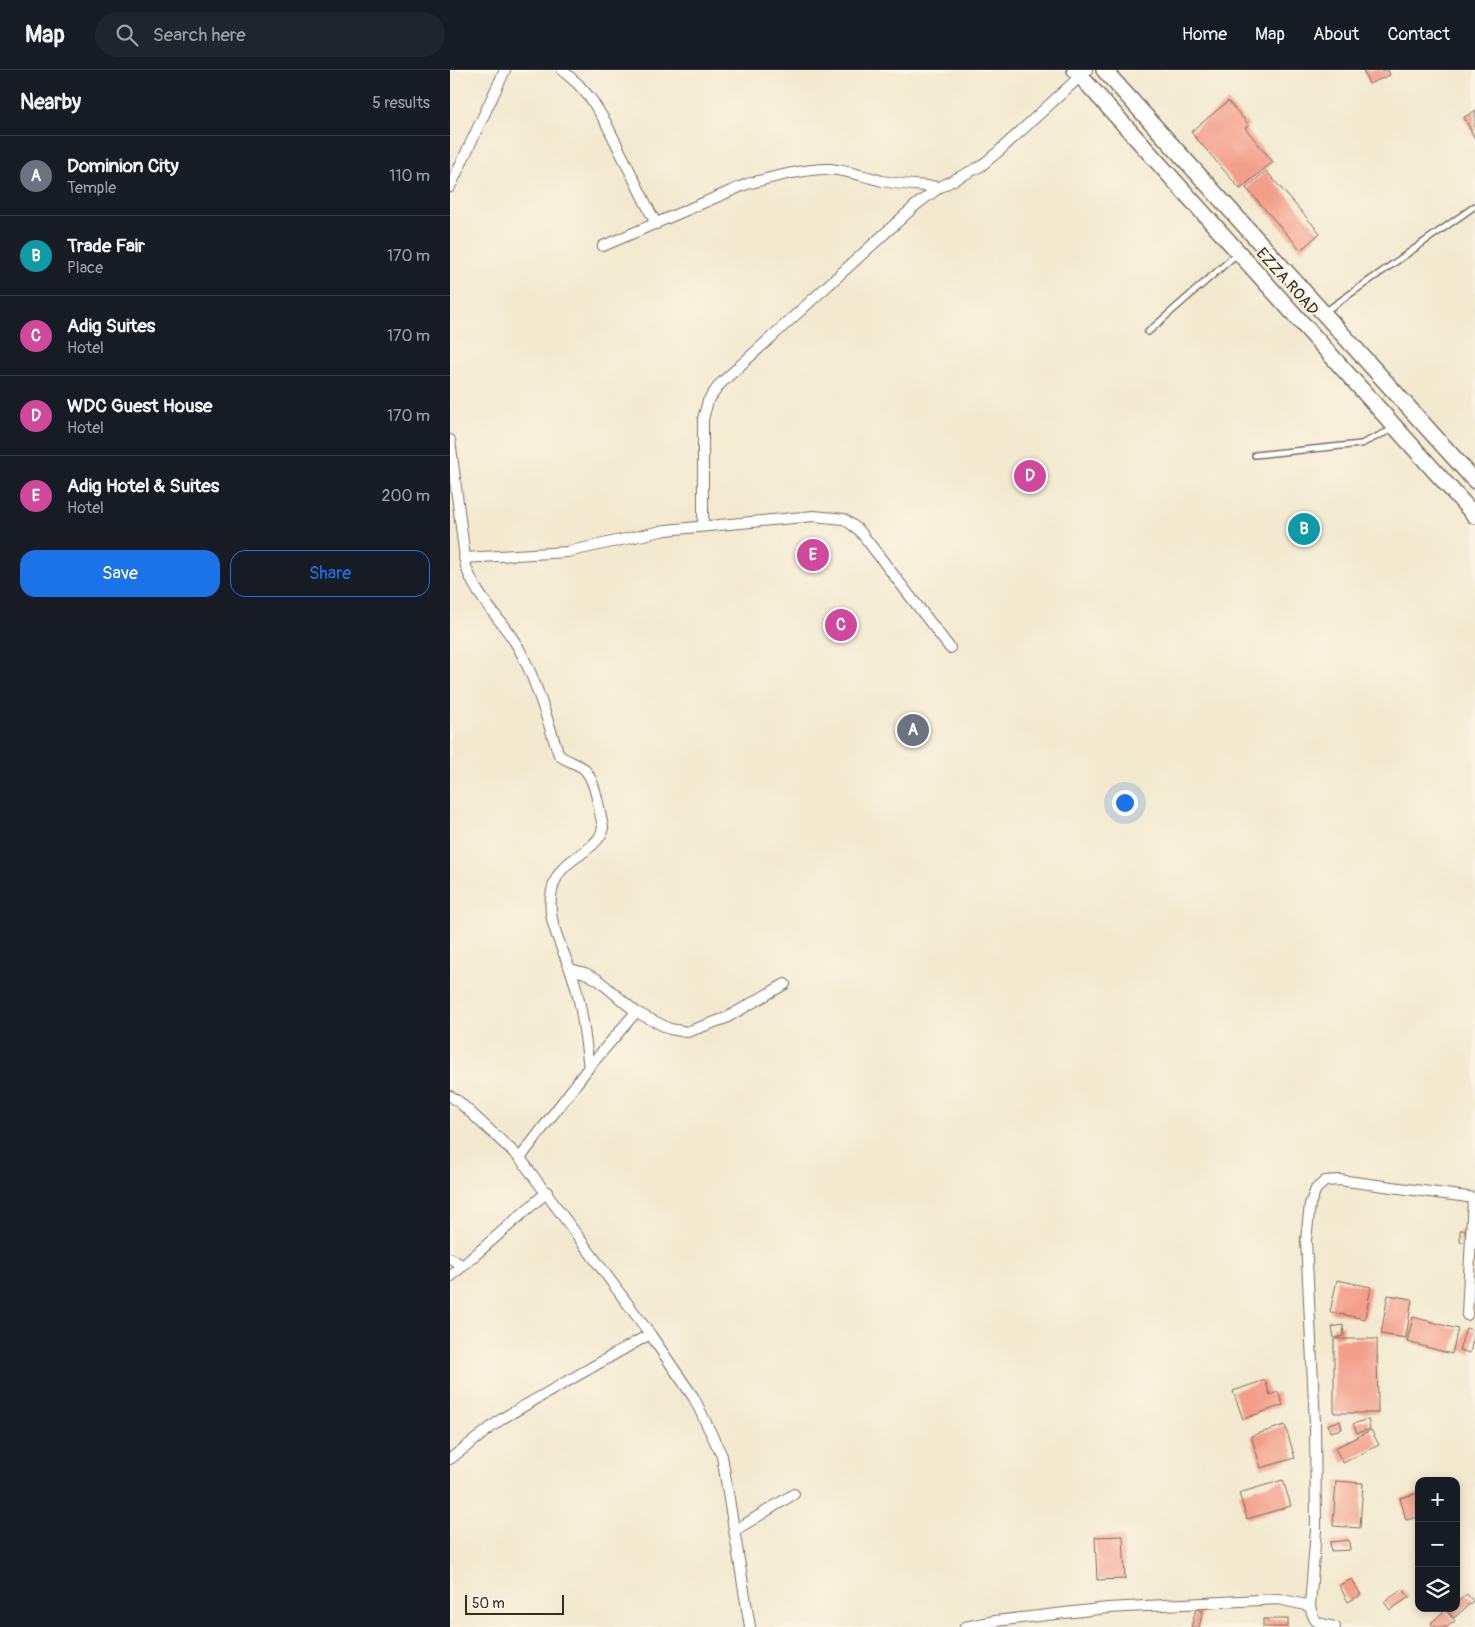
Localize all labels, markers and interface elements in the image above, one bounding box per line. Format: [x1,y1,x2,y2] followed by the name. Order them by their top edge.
[95,12,445,57] search box
[25,20,65,49] text: Map
[113,21,141,49] icon: search
[153,23,246,47] text: Search here
[1182,23,1227,46] text: Home
[1255,23,1285,46] text: Map
[1313,23,1359,46] text: About
[1387,23,1450,46] text: Contact
[20,89,81,116] text: Nearby
[372,93,430,113] text: 5 results
[67,154,179,178] text: Dominion City
[31,166,41,186] text: A
[389,166,430,186] text: 110 m
[67,178,116,198] text: Temple
[67,234,145,258] text: Trade Fair
[1252,244,1323,320] street label: EZZA ROAD
[31,246,41,266] text: B
[387,246,430,266] text: 170 m
[67,258,103,278] text: Place
[67,314,155,338] text: Adig Suites
[31,326,41,346] text: C
[387,326,430,346] text: 170 m
[67,338,104,358] text: Hotel
[67,394,212,418] text: WDC Guest House
[31,406,41,426] text: D
[387,406,430,426] text: 170 m
[67,418,104,438] text: Hotel
[1014,457,1046,495] pin: D
[67,474,219,498] text: Adig Hotel & Suites
[32,486,40,506] text: E
[382,486,430,506] text: 200 m
[67,498,104,518] text: Hotel
[1288,510,1320,548] pin: B
[797,536,829,574] pin: E
[20,550,220,597] button: Save
[230,550,430,597] button: Share
[825,606,857,644] pin: C
[897,711,929,749] pin: A
[1112,790,1138,816] your location
[1415,1477,1460,1612] map controls
[1415,1477,1460,1522] button: +
[1415,1522,1460,1567] button: −
[1415,1567,1460,1612] button: layers
[465,1592,564,1615] scale bar
[472,1595,505,1612] text: 50 m

